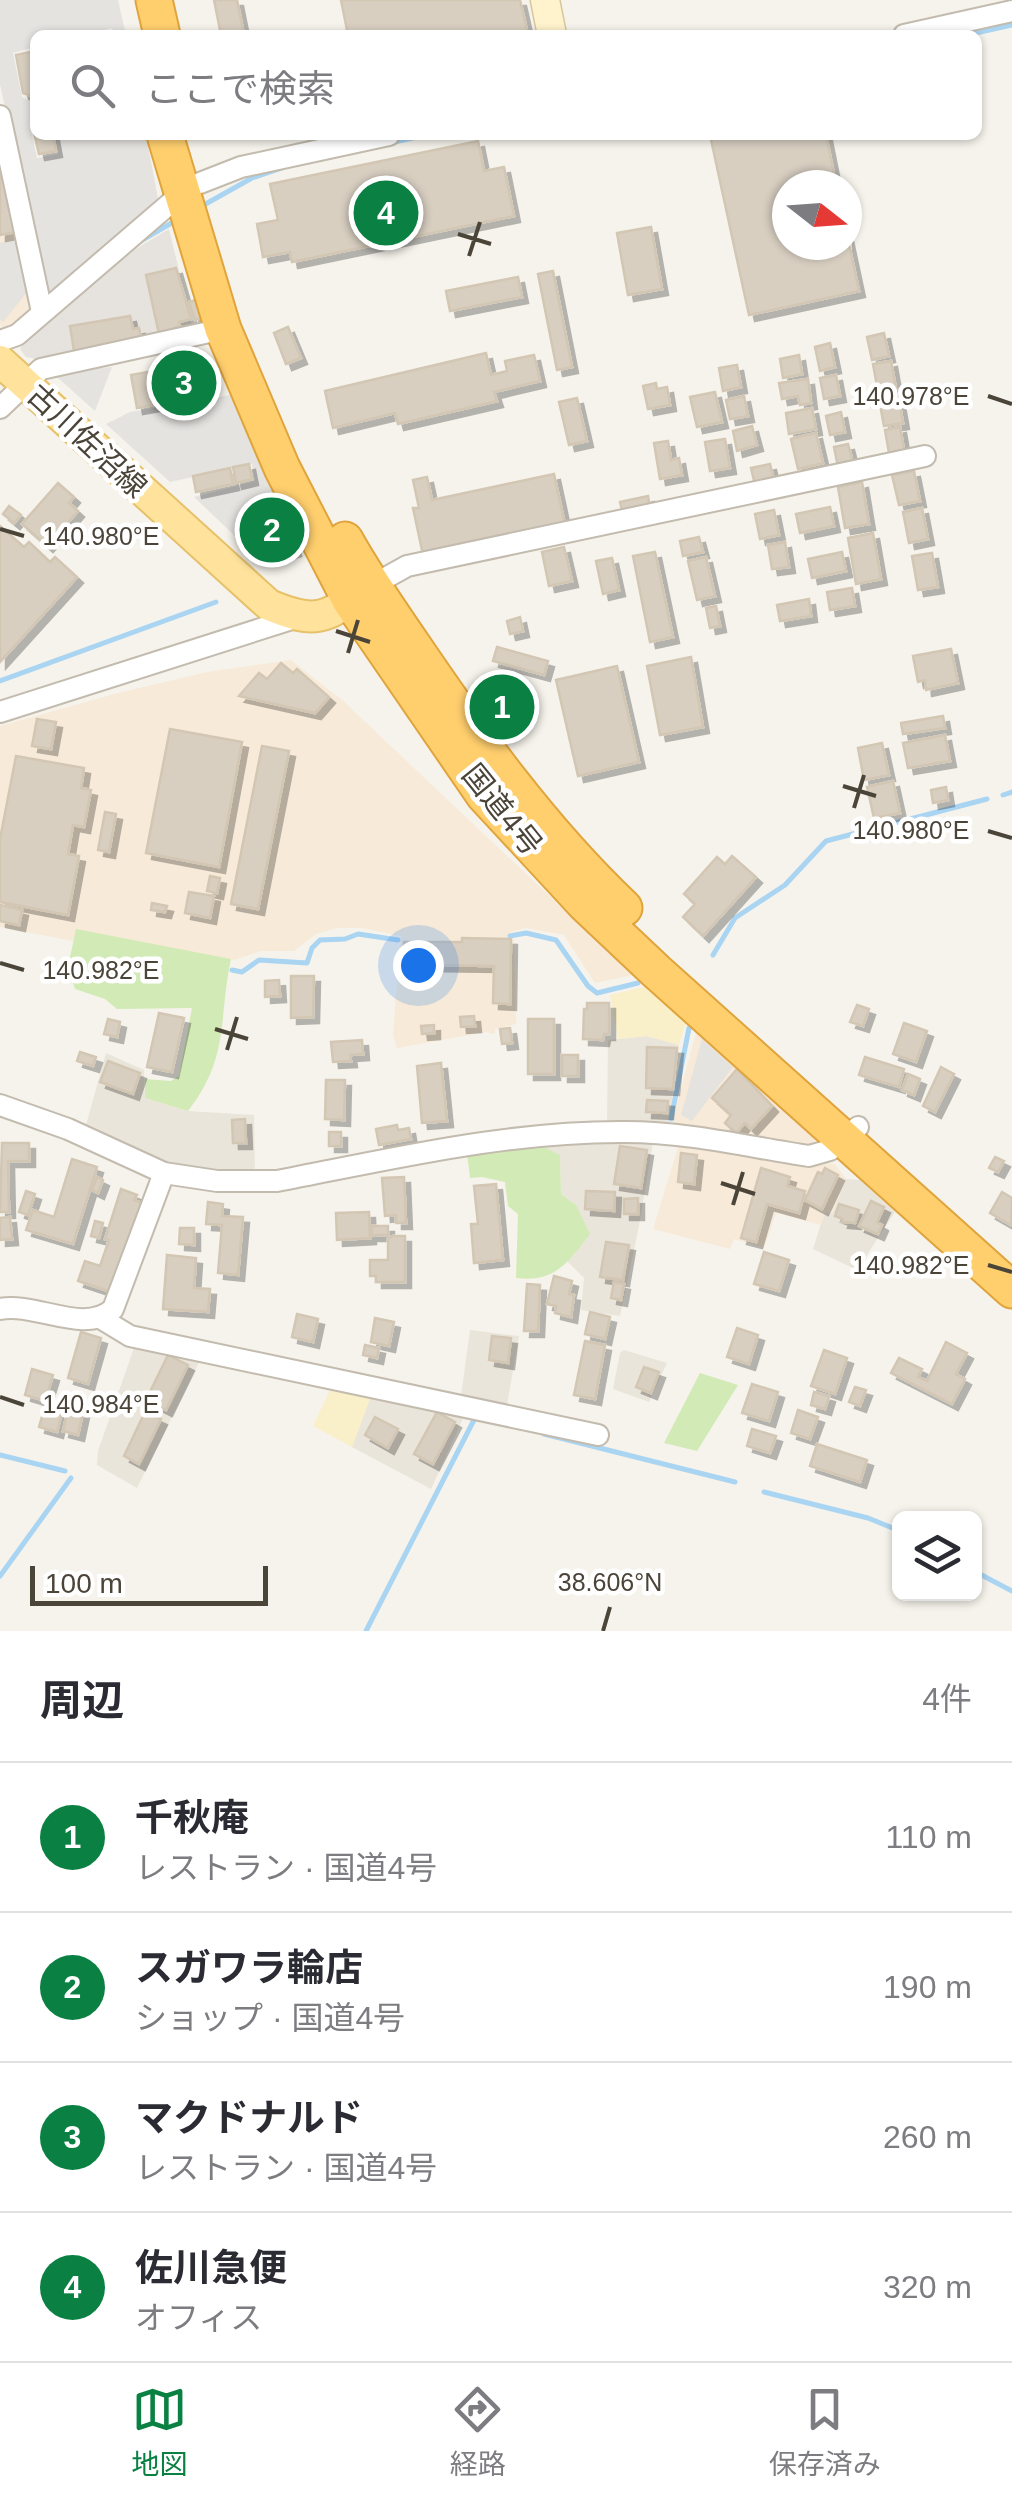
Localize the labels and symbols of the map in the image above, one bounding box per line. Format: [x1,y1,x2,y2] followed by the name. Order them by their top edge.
[772,170,862,260] north arrow
[354,176,418,250] pin: 4
[152,346,216,420] pin: 3
[21,377,153,504] street label: 古川佐沼線
[852,382,970,410] text: 140.978°E
[240,492,304,568] pin: 2
[42,522,160,550] text: 140.980°E
[470,670,534,744] pin: 1
[456,758,549,862] street label: 国道4号
[852,816,970,844] text: 140.980°E
[393,940,444,991] your location
[42,956,160,984] text: 140.982°E
[852,1251,970,1279] text: 140.982°E
[42,1390,160,1418] text: 140.984°E
[30,1561,268,1606] scale bar
[558,1568,662,1596] text: 38.606°N

